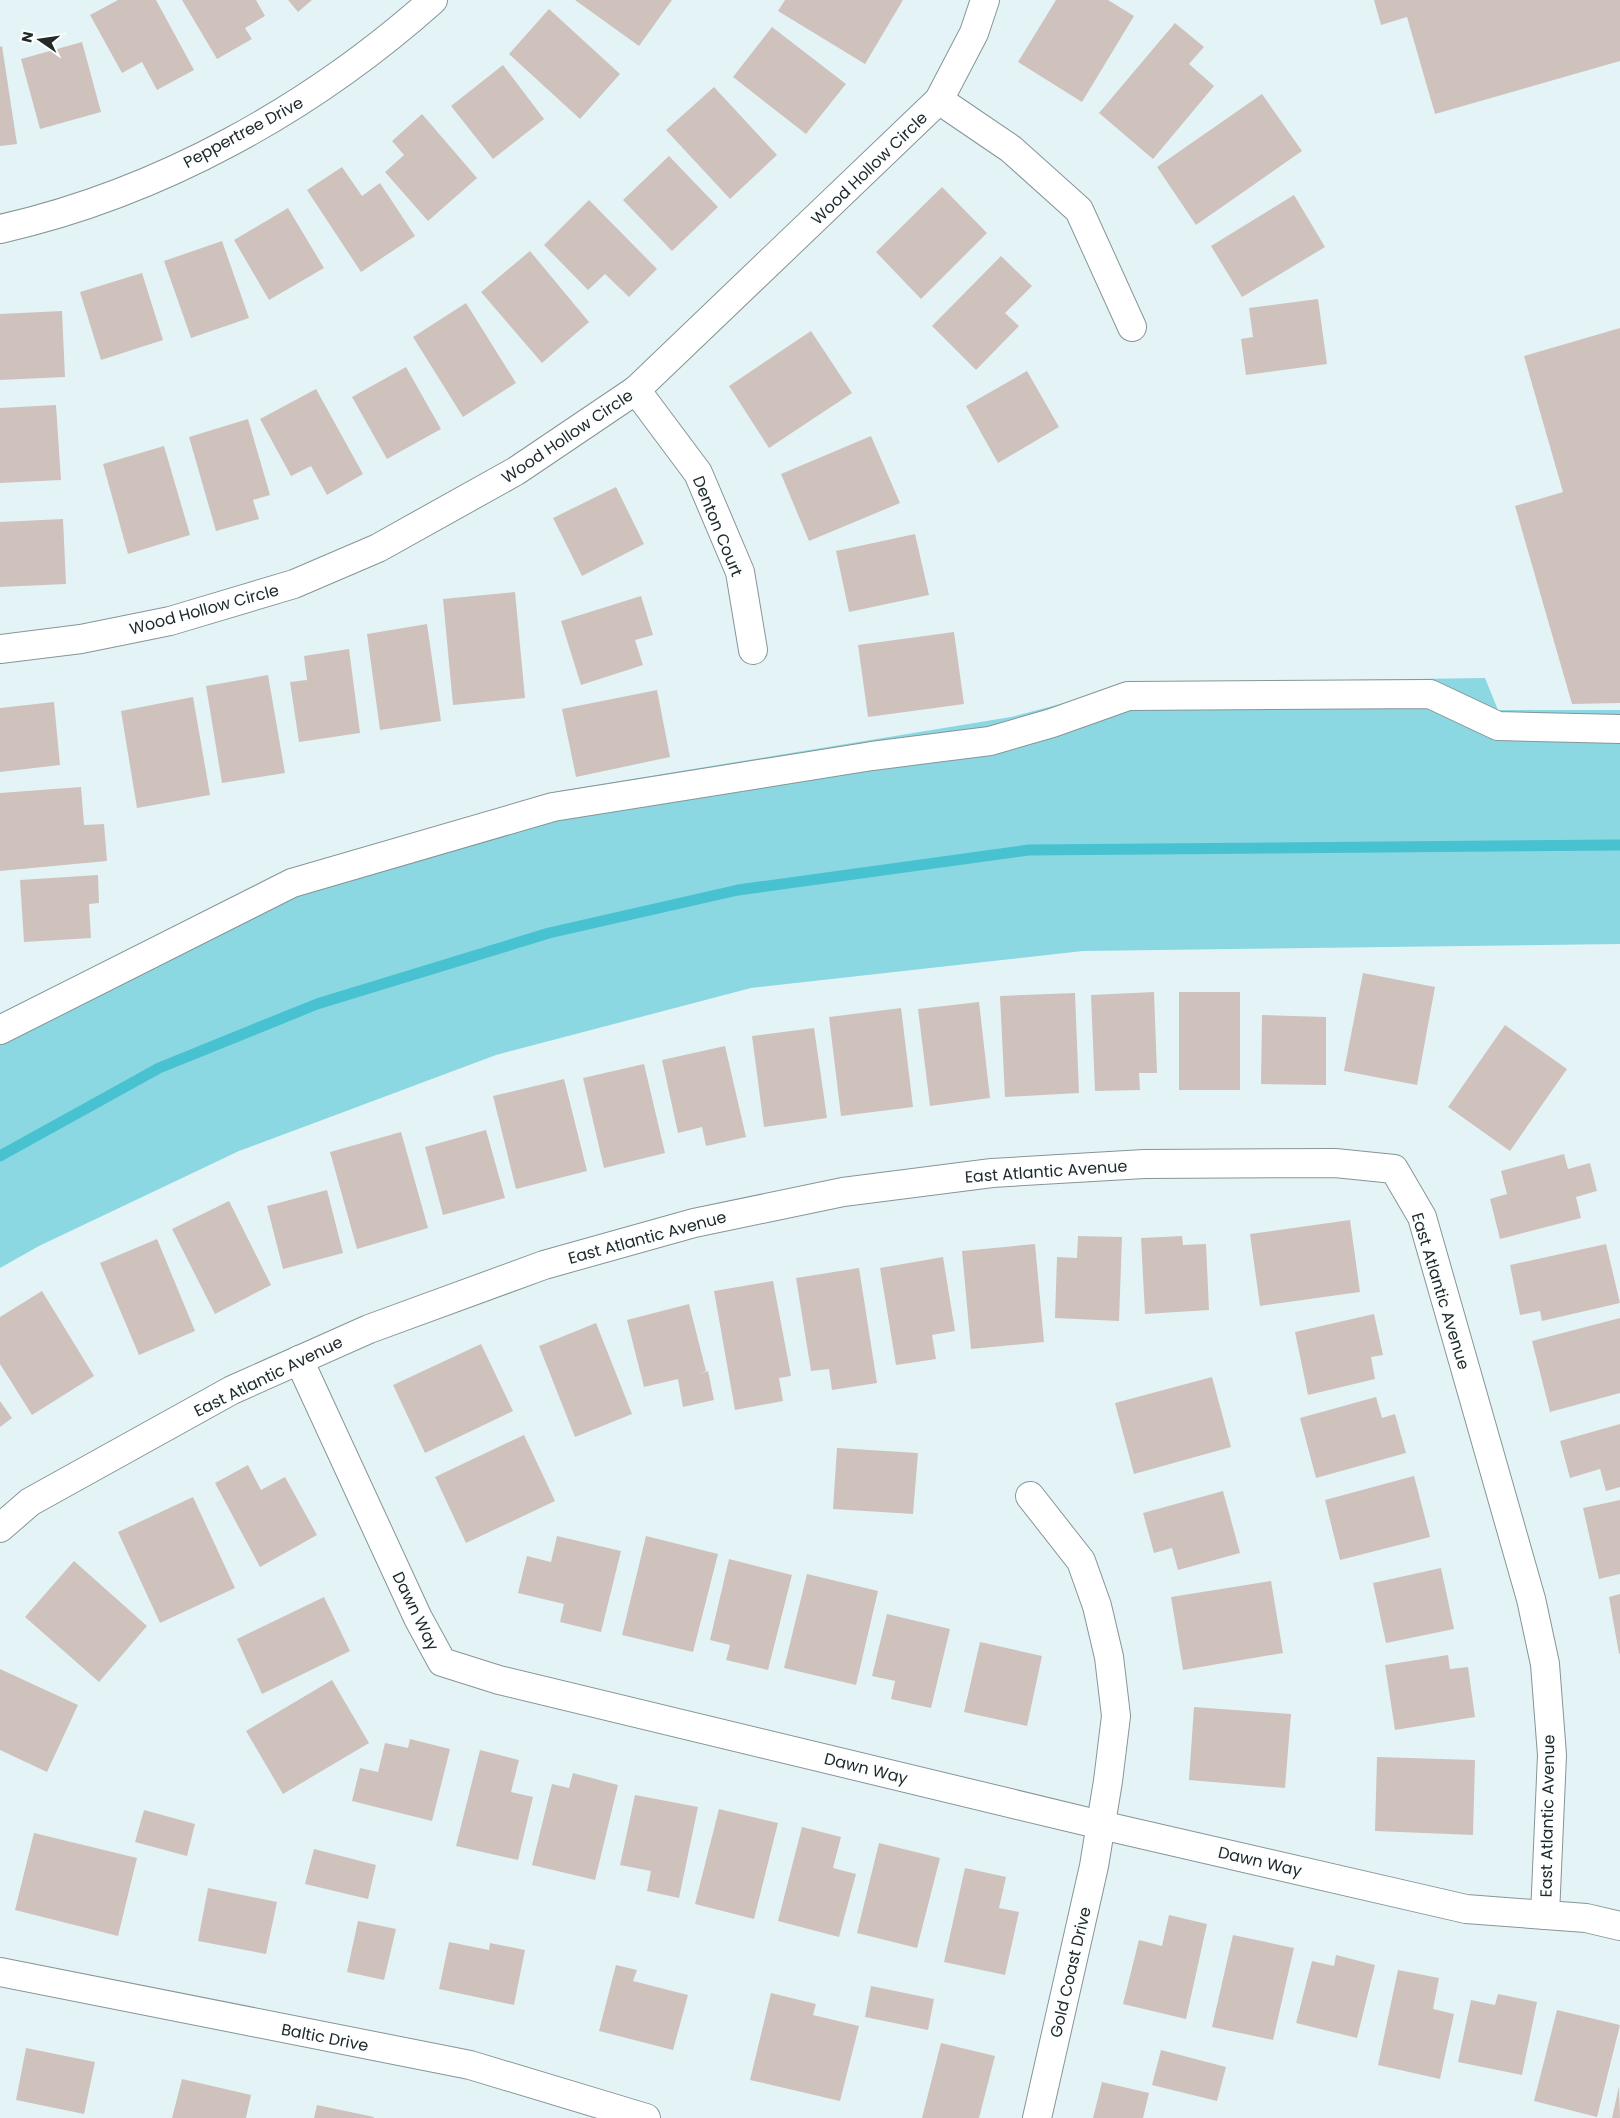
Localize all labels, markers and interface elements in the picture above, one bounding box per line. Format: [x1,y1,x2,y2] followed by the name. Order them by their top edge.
[15,15,65,65] north arrow
[16,30,38,44] text: N
[179,91,307,174] street label: Peppertree Drive
[806,107,933,230] street label: Wood Hollow Circle
[497,384,638,489] street label: Wood Hollow Circle
[687,472,748,580] street label: Denton Court
[127,578,281,640] street label: Wood Hollow Circle
[964,1154,1128,1189] street label: East Atlantic Avenue
[565,1205,729,1270] street label: East Atlantic Avenue
[1406,1210,1475,1372] street label: East Atlantic Avenue
[190,1330,347,1422] street label: East Atlantic Avenue
[387,1568,445,1655] street label: Dawn Way
[1535,1734,1560,1898] street label: East Atlantic Avenue
[822,1747,910,1790] street label: Dawn Way
[1216,1841,1304,1882] street label: Dawn Way
[1044,1904,1097,2040] street label: Gold Coast Drive
[279,2018,371,2057] street label: Baltic Drive

